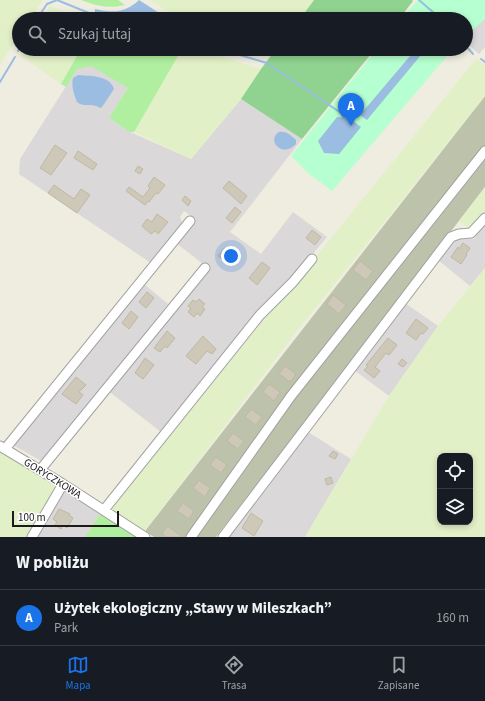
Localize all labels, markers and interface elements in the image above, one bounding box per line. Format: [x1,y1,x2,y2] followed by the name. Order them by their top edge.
[12,12,473,56] search box
[26,23,48,45] icon: search
[58,24,131,45] text: Szukaj tutaj
[338,93,364,126] pin: A
[221,246,241,266] your location
[437,453,473,525] map controls
[437,453,473,489] button: locate
[21,455,85,502] street label: GORYCZKOWA
[437,489,473,525] button: layers
[12,509,119,528] scale bar
[18,510,46,525] text: 100 m
[16,551,89,575] text: W pobliżu
[54,598,332,619] text: Użytek ekologiczny „Stawy w Mileszkach”
[25,609,33,627] text: A
[436,609,469,627] text: 160 m
[54,619,78,637] text: Park
[66,654,91,693] tab: Mapa
[222,654,246,693] tab: Trasa
[378,654,419,693] tab: Zapisane

